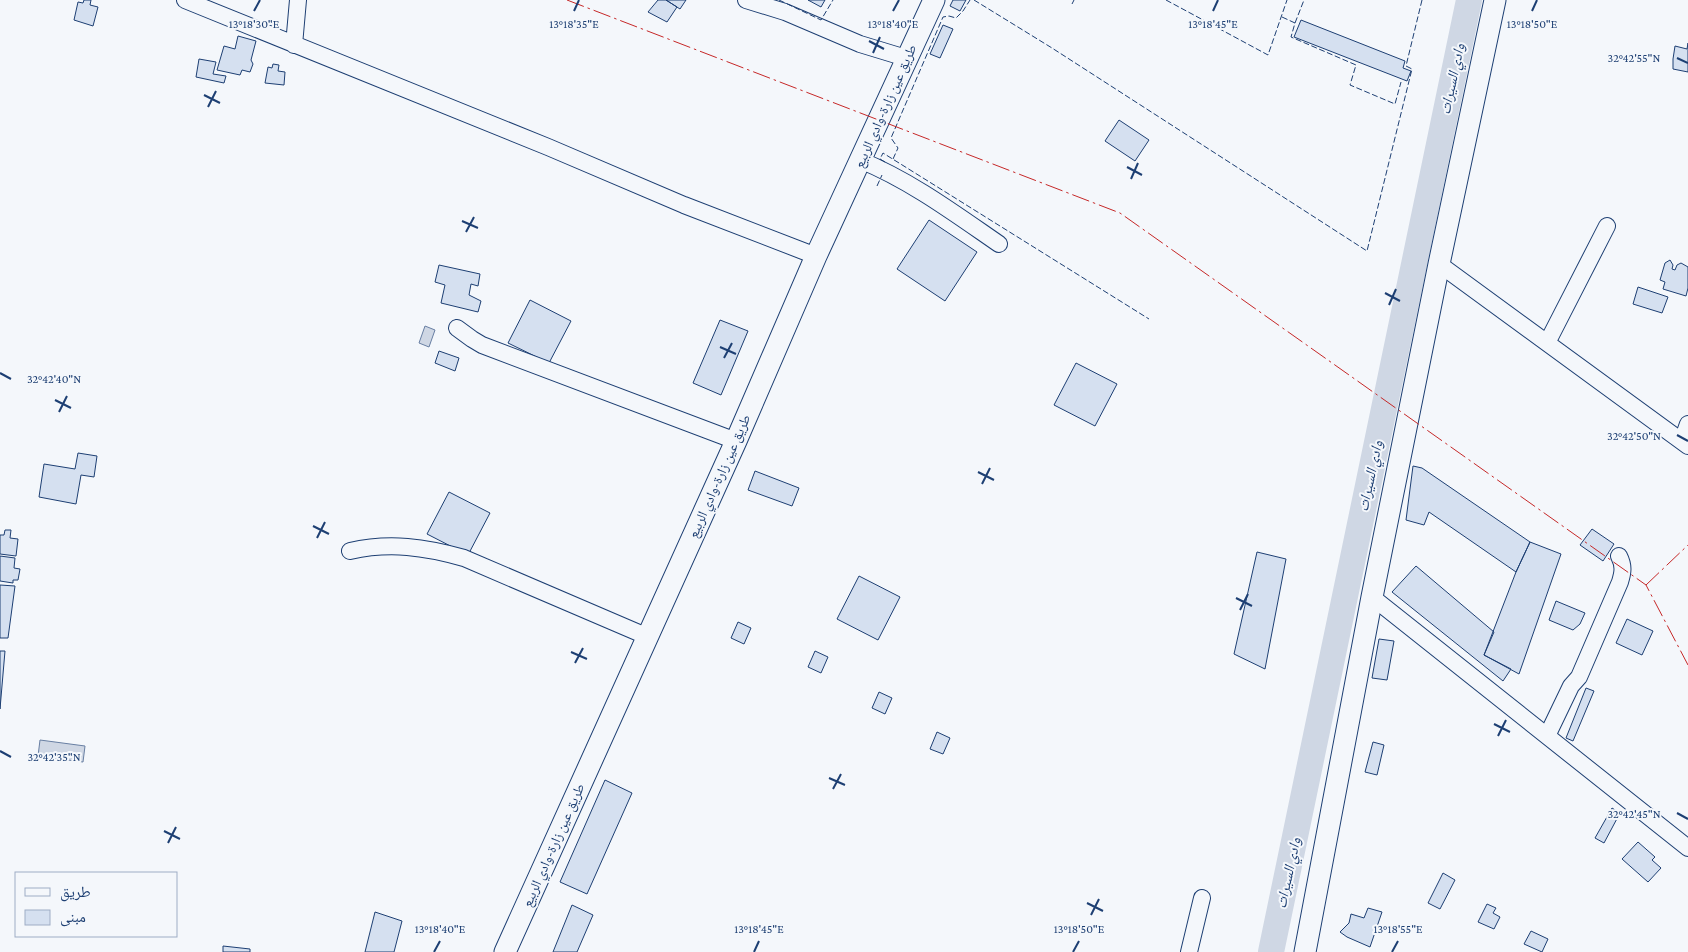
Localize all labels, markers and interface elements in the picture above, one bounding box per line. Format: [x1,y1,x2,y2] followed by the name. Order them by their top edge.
[229,17,280,31] text: 13°18'30"E
[549,17,599,31] text: 13°18'35"E
[868,17,919,31] text: 13°18'40"E
[1188,17,1238,31] text: 13°18'45"E
[1507,17,1558,31] text: 13°18'50"E
[851,42,923,172] street label: طريق عين زارة-وادي الربيع
[1437,42,1471,117] water label: وادي السيرات
[1608,51,1661,65] text: 32°42'55"N
[27,372,81,386] text: 32°42'40"N
[685,412,757,542] street label: طريق عين زارة-وادي الربيع
[1607,429,1661,443] text: 32°42'50"N
[1355,439,1389,514] water label: وادي السيرات
[27,750,81,764] text: 32°42'35"N
[519,781,591,911] street label: طريق عين زارة-وادي الربيع
[1607,807,1661,821] text: 32°42'45"N
[1273,836,1307,911] water label: وادي السيرات
[15,872,178,937] legend
[60,884,91,902] text: طريق
[60,909,86,927] text: مبنى
[415,922,466,936] text: 13°18'40"E
[734,922,784,936] text: 13°18'45"E
[1054,922,1105,936] text: 13°18'50"E
[1373,922,1423,936] text: 13°18'55"E

